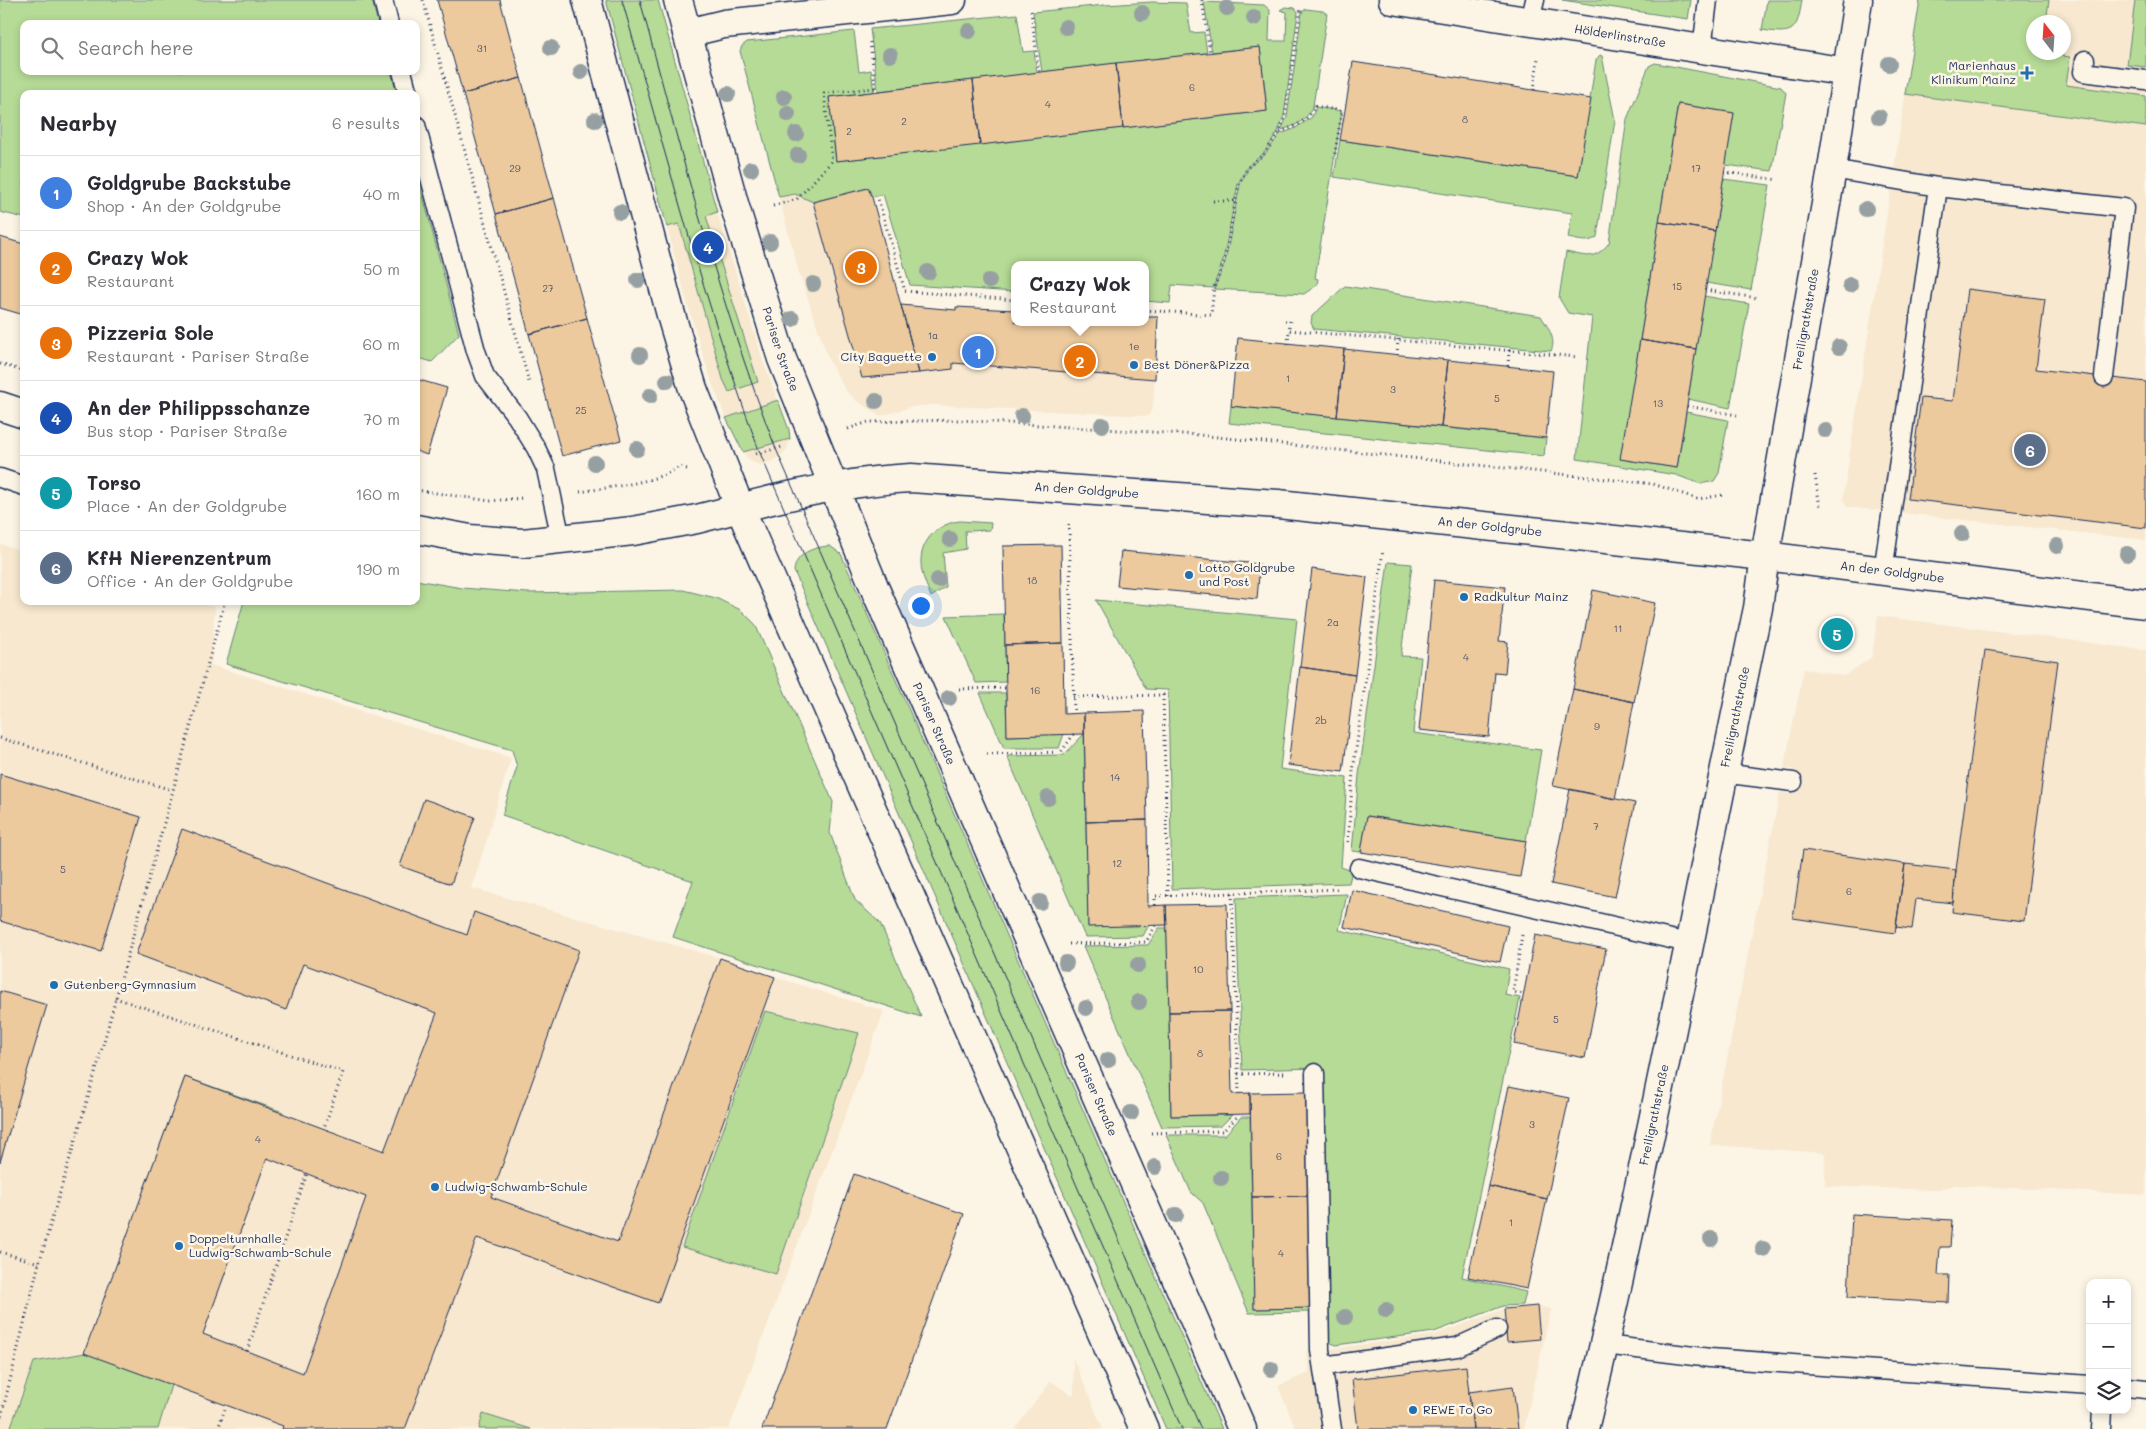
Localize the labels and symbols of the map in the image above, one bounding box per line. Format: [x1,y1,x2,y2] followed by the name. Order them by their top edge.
[2026,15,2071,60] north arrow
[1573,20,1667,50] street label: Hölderlinstraße
[477,41,487,55] house number: 31
[1931,57,2016,87] place label: Marienhaus Klinikum Mainz
[2020,66,2034,80] marker: Marienhaus Klinikum Mainz
[1189,80,1195,94] house number: 6
[1045,97,1051,111] house number: 4
[1462,112,1468,126] house number: 8
[901,114,907,128] house number: 2
[846,124,852,138] house number: 2
[509,161,521,175] house number: 29
[1691,161,1701,175] house number: 17
[692,228,724,266] pin: 4
[845,248,877,286] pin: 3
[1788,267,1822,371] street label: Freiligrathstraße
[1672,279,1682,293] house number: 15
[542,281,554,295] house number: 27
[759,305,803,393] street label: Pariser Straße
[928,328,938,342] house number: 1a
[962,333,994,371] pin: 1
[1129,339,1139,353] house number: 1e
[1064,342,1096,380] pin: 2
[841,348,922,364] place label: City Baguette
[926,351,938,363] marker: City Baguette
[1144,356,1250,372] place label: Best Döner&Pizza
[1128,359,1140,371] marker: Best Döner&Pizza
[1286,371,1290,385] house number: 1
[1390,382,1396,396] house number: 3
[1494,391,1500,405] house number: 5
[1653,396,1663,410] house number: 13
[575,403,587,417] house number: 25
[2014,431,2046,469] pin: 6
[1034,478,1140,501] street label: An der Goldgrube
[1437,512,1543,539] street label: An der Goldgrube
[1839,557,1946,586] street label: An der Goldgrube
[1199,559,1295,589] place label: Lotto Goldgrube und Post
[1183,569,1195,581] marker: Lotto Goldgrube und Post
[1027,573,1037,587] house number: 18
[1474,588,1569,604] place label: Radkultur Mainz
[1458,591,1470,603] marker: Radkultur Mainz
[908,593,934,619] your location
[1327,615,1339,629] house number: 2a
[1821,615,1853,653] pin: 5
[1614,621,1622,635] house number: 11
[1463,650,1469,664] house number: 4
[1716,665,1753,769] street label: Freiligrathstraße
[910,680,960,767] street label: Pariser Straße
[1030,683,1040,697] house number: 16
[1315,713,1327,727] house number: 2b
[1594,719,1600,733] house number: 9
[1110,770,1120,784] house number: 14
[1593,819,1599,833] house number: 7
[1112,856,1122,870] house number: 12
[60,862,66,876] house number: 5
[1846,884,1852,898] house number: 6
[1193,962,1203,976] house number: 10
[64,976,196,992] place label: Gutenberg-Gymnasium
[48,979,60,991] marker: Gutenberg-Gymnasium
[1553,1012,1559,1026] house number: 5
[1197,1046,1203,1060] house number: 8
[1072,1051,1122,1138] street label: Pariser Straße
[1635,1063,1672,1167] street label: Freiligrathstraße
[1529,1117,1535,1131] house number: 3
[255,1132,261,1146] house number: 4
[1276,1149,1282,1163] house number: 6
[445,1178,588,1194] place label: Ludwig-Schwamb-Schule
[429,1181,441,1193] marker: Ludwig-Schwamb-Schule
[1509,1215,1513,1229] house number: 1
[189,1230,332,1260] place label: Doppelturnhalle Ludwig-Schwamb-Schule
[173,1240,185,1252] marker: Doppelturnhalle Ludwig-Schwamb-Schule
[1278,1246,1284,1260] house number: 4
[1423,1401,1492,1417] place label: REWE To Go
[1407,1404,1419,1416] marker: REWE To Go

